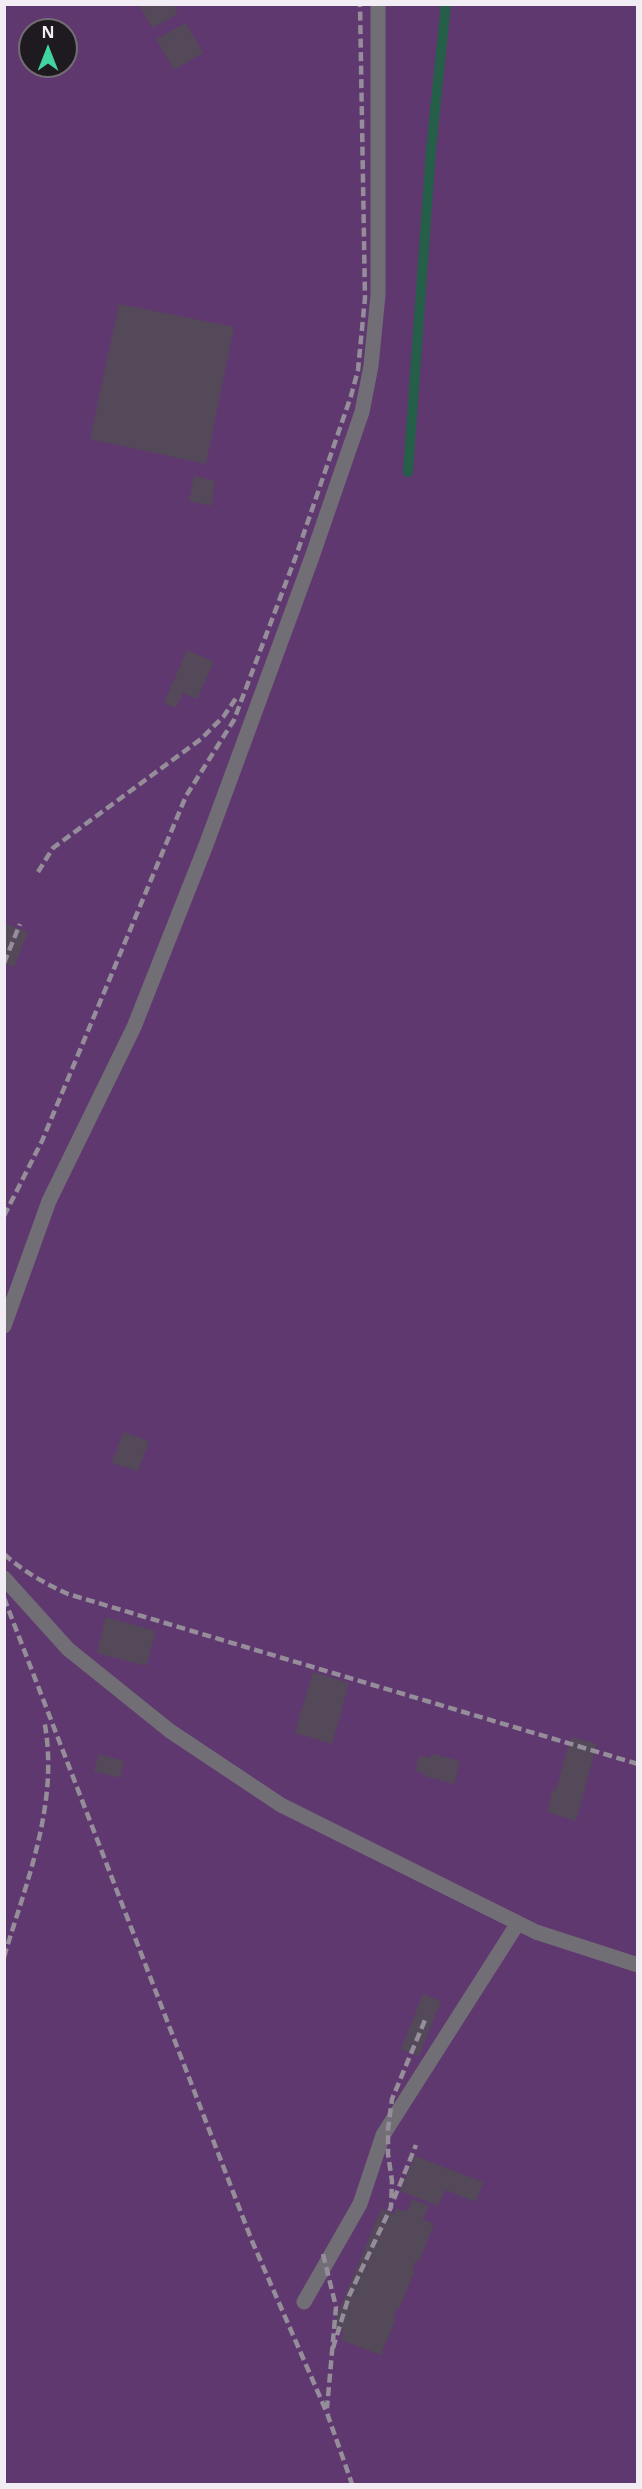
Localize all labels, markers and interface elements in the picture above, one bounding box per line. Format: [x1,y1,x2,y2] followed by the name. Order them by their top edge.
[18,18,78,78] north arrow
[41,21,55,43] text: N

